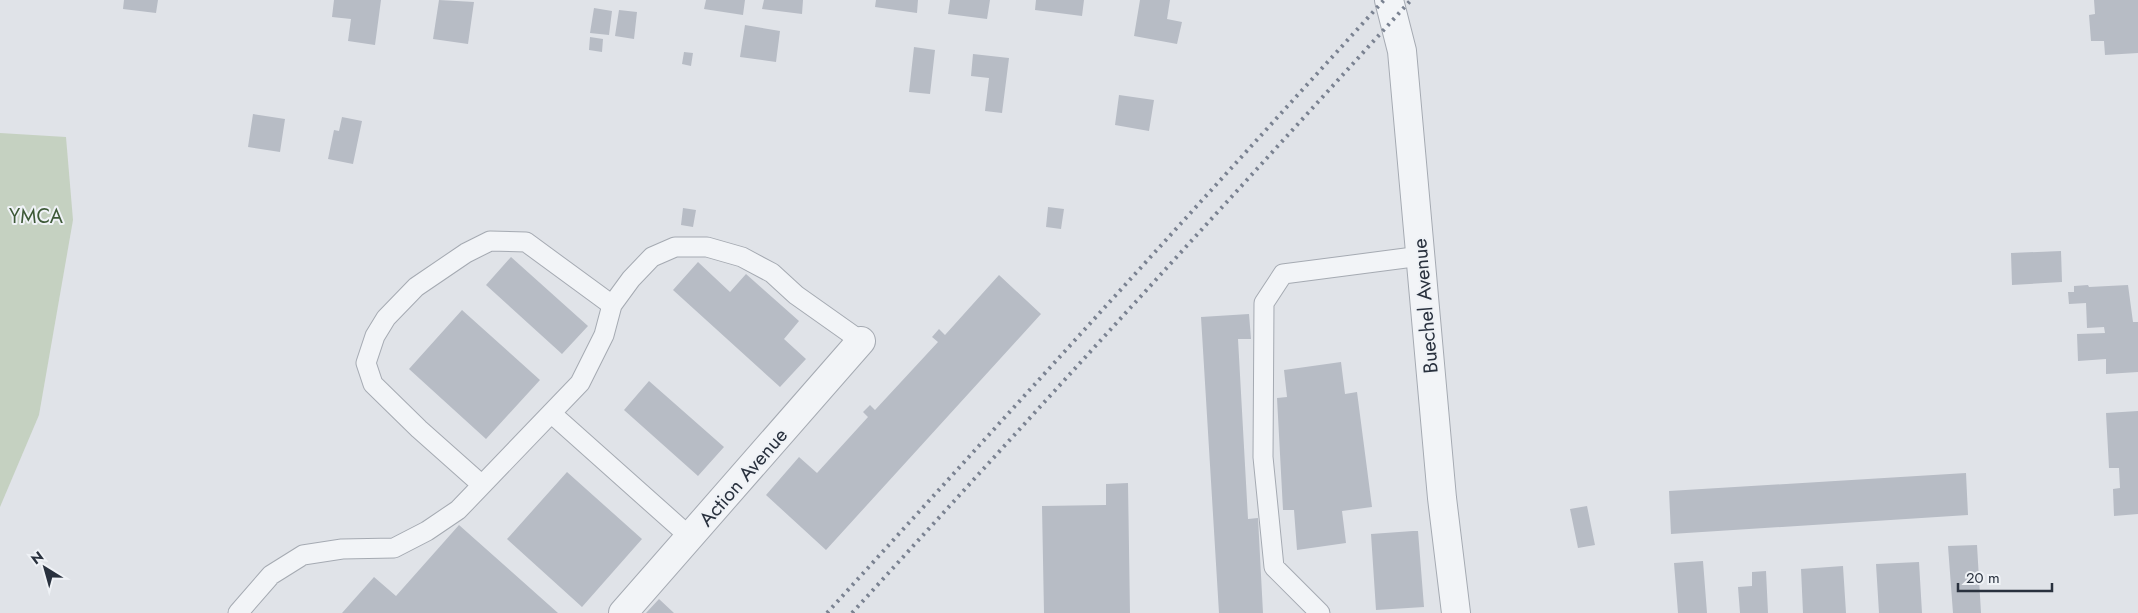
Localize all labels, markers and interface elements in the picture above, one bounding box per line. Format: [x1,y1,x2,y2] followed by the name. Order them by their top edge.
[9,202,64,231] park label: YMCA
[1405,237,1446,375] street label: Buechel Avenue
[692,422,794,533] street label: Action Avenue
[20,543,70,593] north arrow
[27,546,48,569] text: N
[1958,560,2052,592] scale bar
[1966,567,2000,589] text: 20 m

